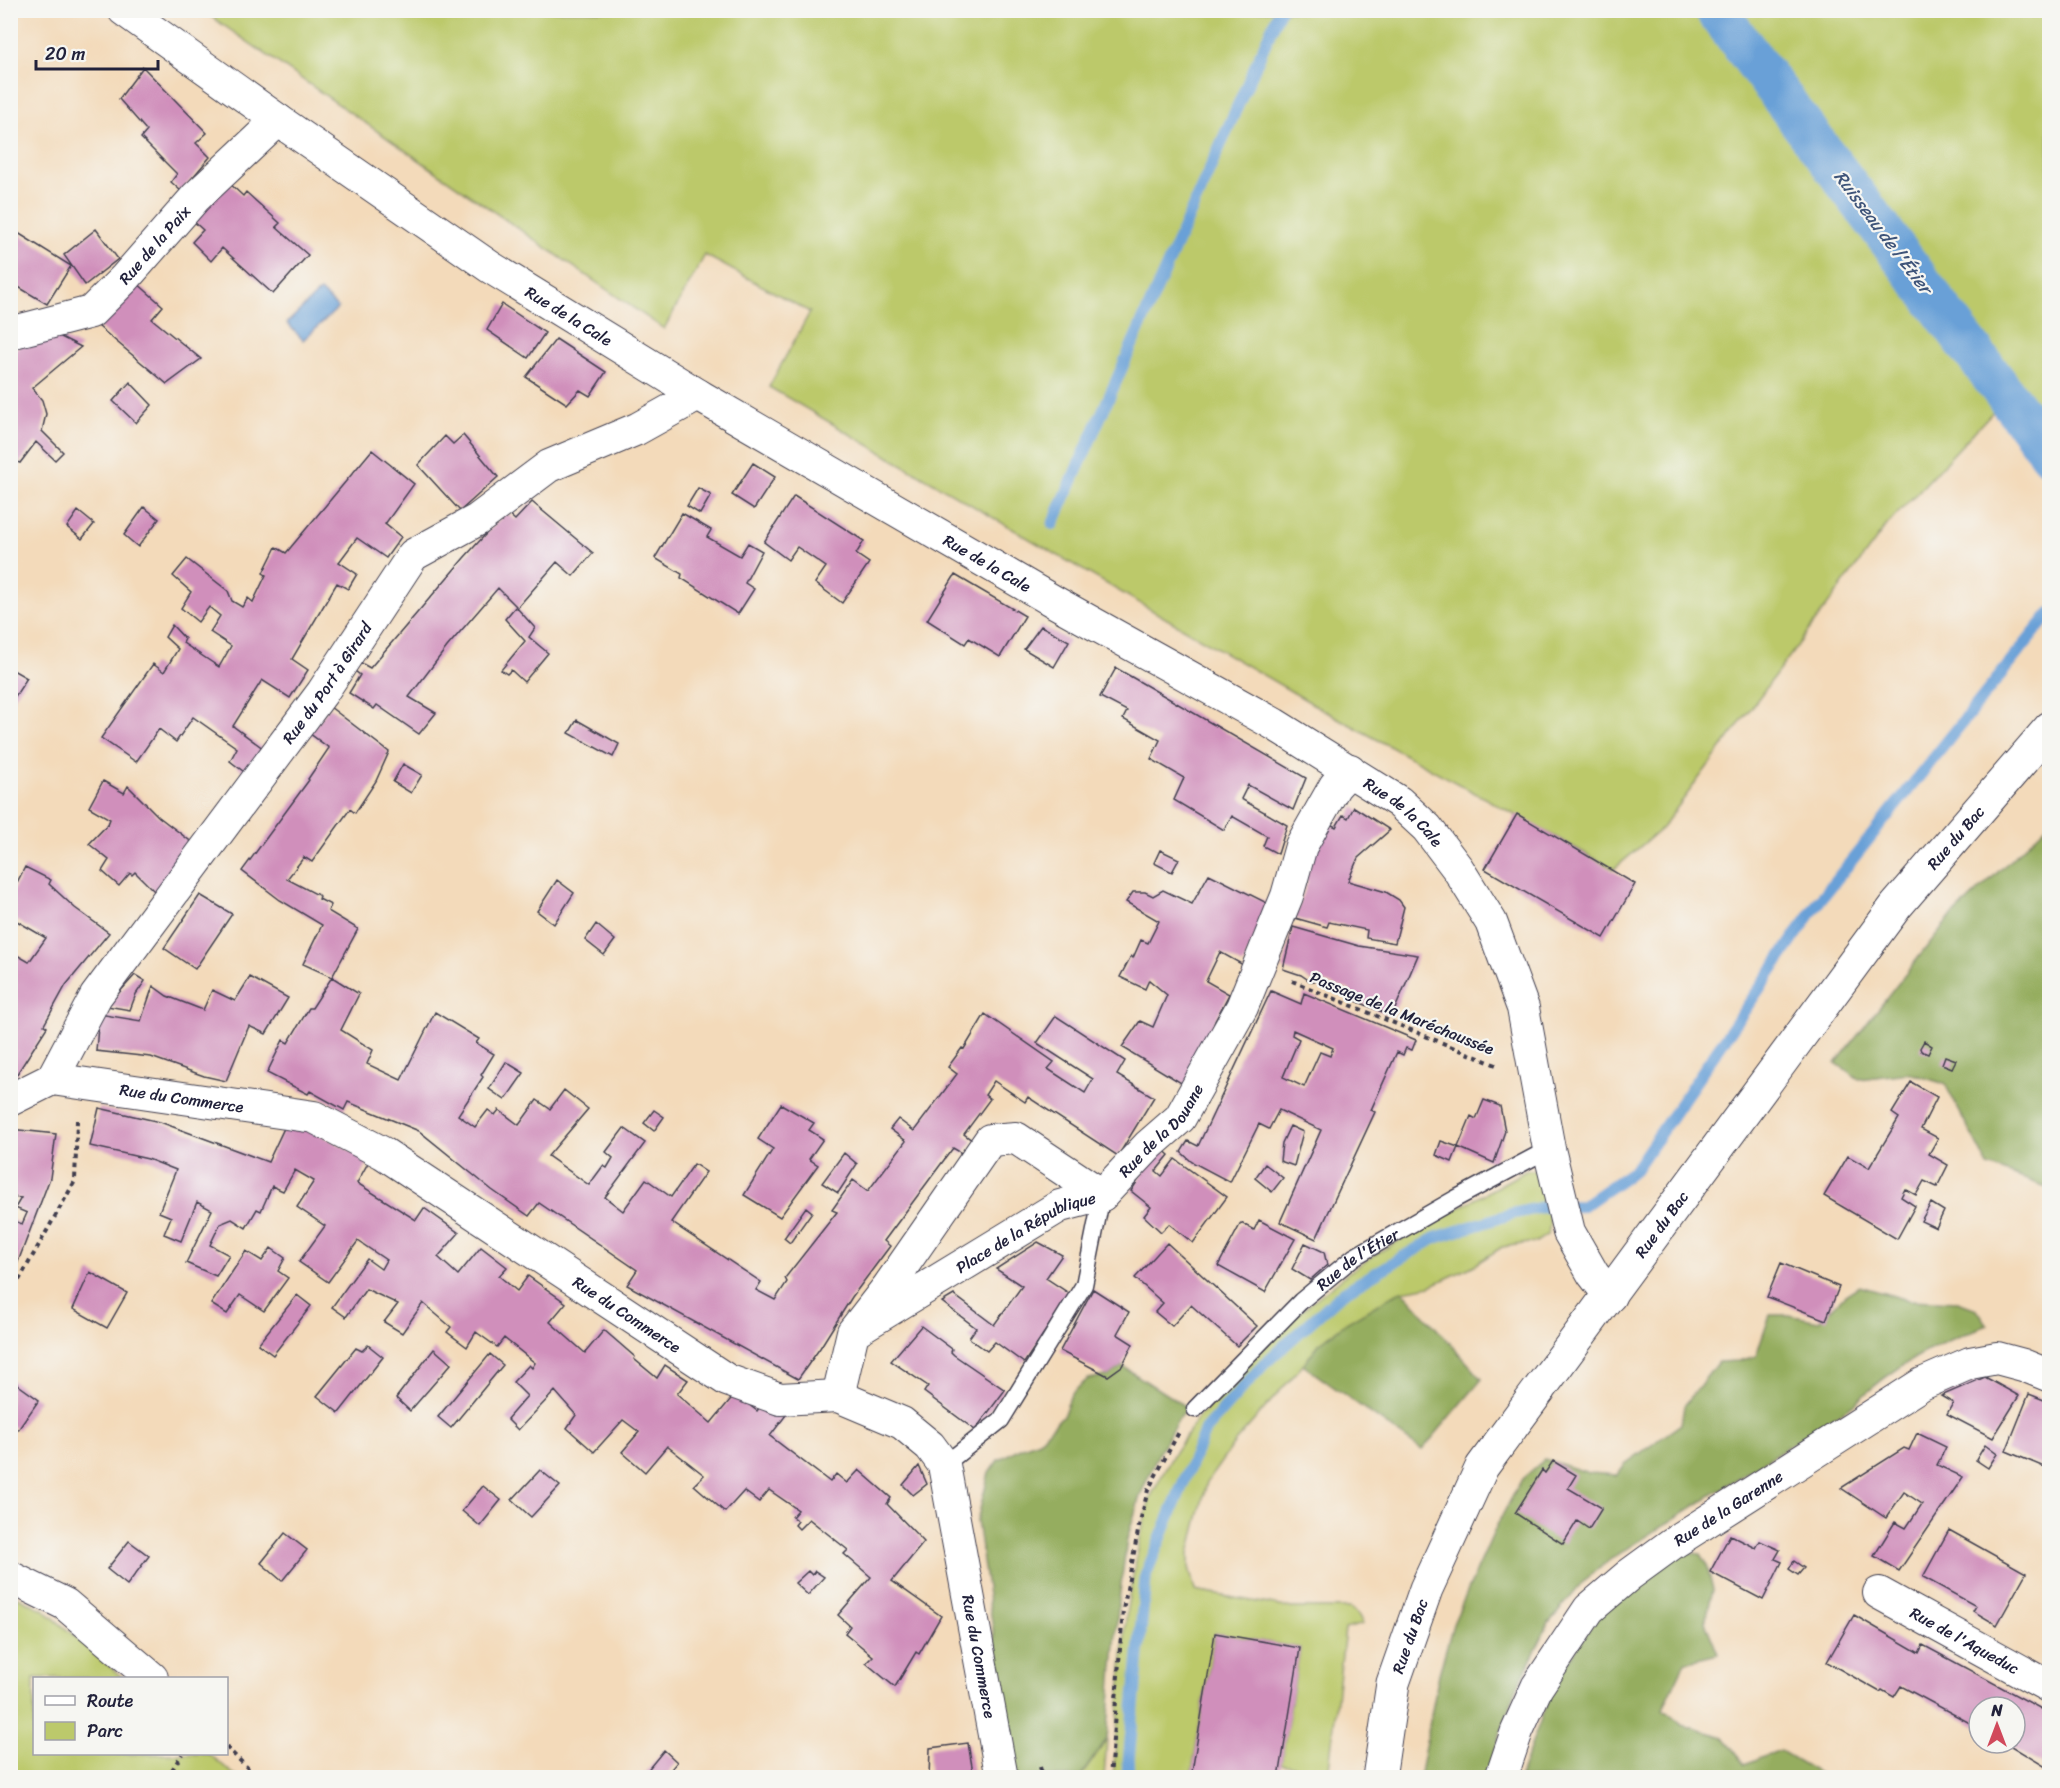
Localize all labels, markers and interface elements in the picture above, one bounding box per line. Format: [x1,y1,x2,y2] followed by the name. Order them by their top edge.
[36,33,158,71] scale bar
[45,38,85,70] text: 20 m
[1826,163,1943,304] water label: Ruisseau de l'Étier
[111,198,198,291] street label: Rue de la Paix
[520,278,619,354] street label: Rue de la Cale
[938,526,1037,600] street label: Rue de la Cale
[274,615,380,750] street label: Rue du Port à Girard
[1358,769,1451,853] street label: Rue de la Cale
[1919,798,1992,876] street label: Rue du Bac
[1305,963,1499,1063] street label: Passage de la Maréchaussée
[118,1074,246,1121] street label: Rue du Commerce
[1111,1078,1211,1184] street label: Rue de la Douane
[949,1183,1099,1281] street label: Place de la République
[1627,1184,1696,1264] street label: Rue du Bac
[1309,1219,1406,1298] street label: Rue de l'Étier
[567,1268,688,1361] street label: Rue du Commerce
[1667,1462,1789,1554] street label: Rue de la Garenne
[954,1592,1005,1721] street label: Rue du Commerce
[1383,1594,1436,1677] street label: Rue du Bac
[1905,1598,2025,1682] street label: Rue de l'Aqueduc
[33,1677,228,1755] legend
[87,1685,134,1717] text: Route
[1967,1695,2027,1755] north arrow
[1990,1696,2003,1725] text: N
[87,1715,123,1747] text: Parc

